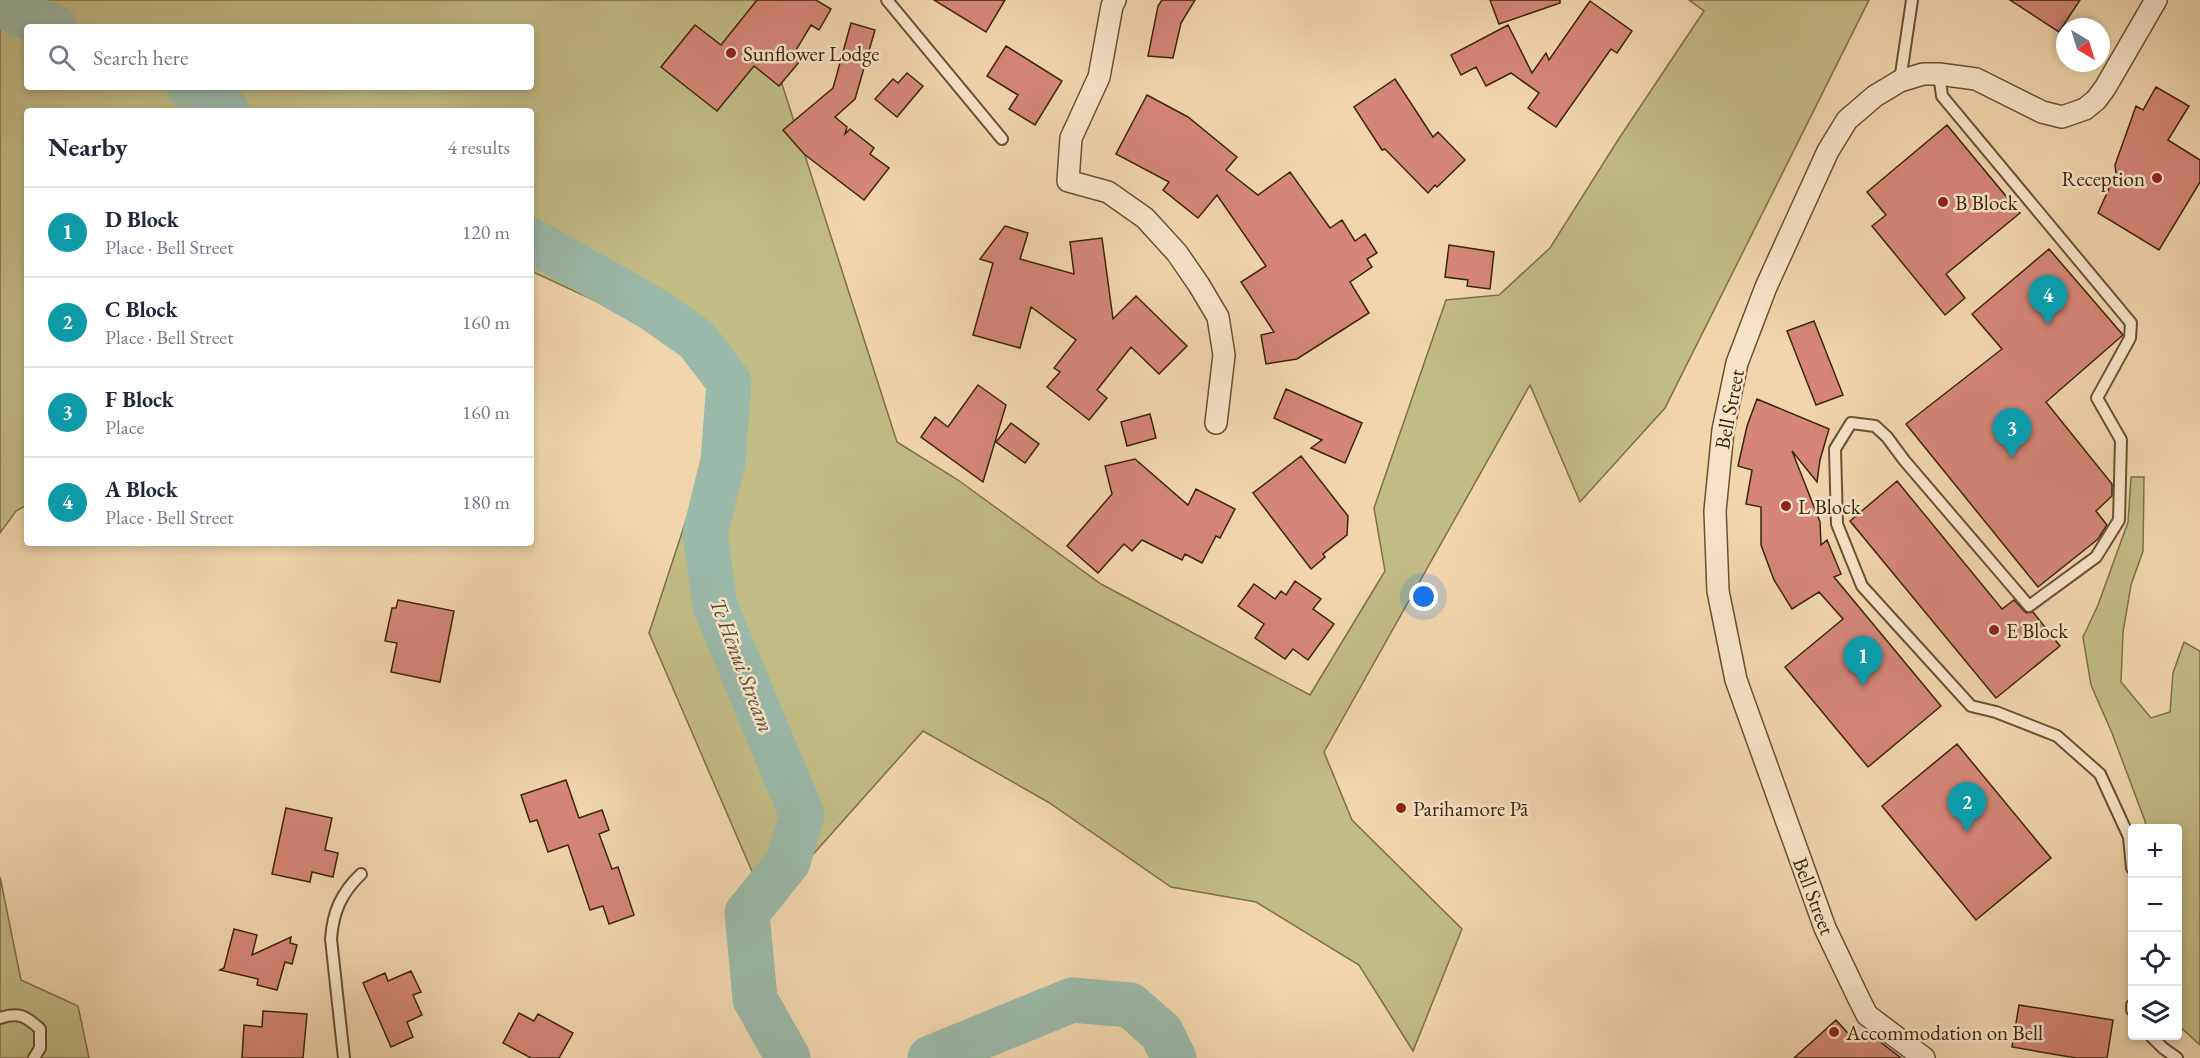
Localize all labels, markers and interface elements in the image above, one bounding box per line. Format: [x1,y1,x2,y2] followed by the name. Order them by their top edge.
[2056,18,2110,72] north arrow
[24,24,534,90] search box
[743,40,880,67] place label: Sunflower Lodge
[45,41,78,74] icon: search
[93,43,188,72] text: Search here
[724,46,738,60] marker: Sunflower Lodge
[48,130,128,164] text: Nearby
[447,134,510,160] text: 4 results
[2062,165,2145,192] place label: Reception
[2150,171,2164,185] marker: Reception
[1955,189,2019,216] place label: B Block
[1936,195,1950,209] marker: B Block
[105,205,179,234] text: D Block
[62,219,73,245] text: 1
[462,219,510,245] text: 120 m
[105,234,233,260] text: Place · Bell Street
[2028,276,2068,325] pin: 4
[105,295,177,324] text: C Block
[62,309,73,335] text: 2
[462,309,510,335] text: 160 m
[105,324,233,350] text: Place · Bell Street
[1708,366,1750,451] street label: Bell Street
[105,385,174,414] text: F Block
[62,399,73,425] text: 3
[462,399,510,425] text: 160 m
[1992,408,2032,458] pin: 3
[105,414,144,440] text: Place
[105,475,178,504] text: A Block
[62,489,73,515] text: 4
[462,489,510,515] text: 180 m
[1798,493,1862,520] place label: L Block
[1779,499,1793,513] marker: L Block
[105,504,233,530] text: Place · Bell Street
[1409,582,1438,611] your location
[703,594,781,736] water label: Te Hēnui Stream
[2006,617,2069,644] place label: E Block
[1987,623,2001,637] marker: E Block
[1844,636,1882,686] pin: 1
[1948,782,1986,832] pin: 2
[1413,795,1529,822] place label: Parihamore Pā
[1394,801,1408,815] marker: Parihamore Pā
[2128,824,2182,1040] map controls
[2128,824,2182,878] button: +
[1787,853,1841,939] street label: Bell Street
[2128,878,2182,932] button: −
[2128,932,2182,986] button: locate
[2128,986,2182,1040] button: layers
[1845,1019,2043,1046] place label: Accommodation on Bell
[1827,1025,1841,1039] marker: Accommodation on Bell

